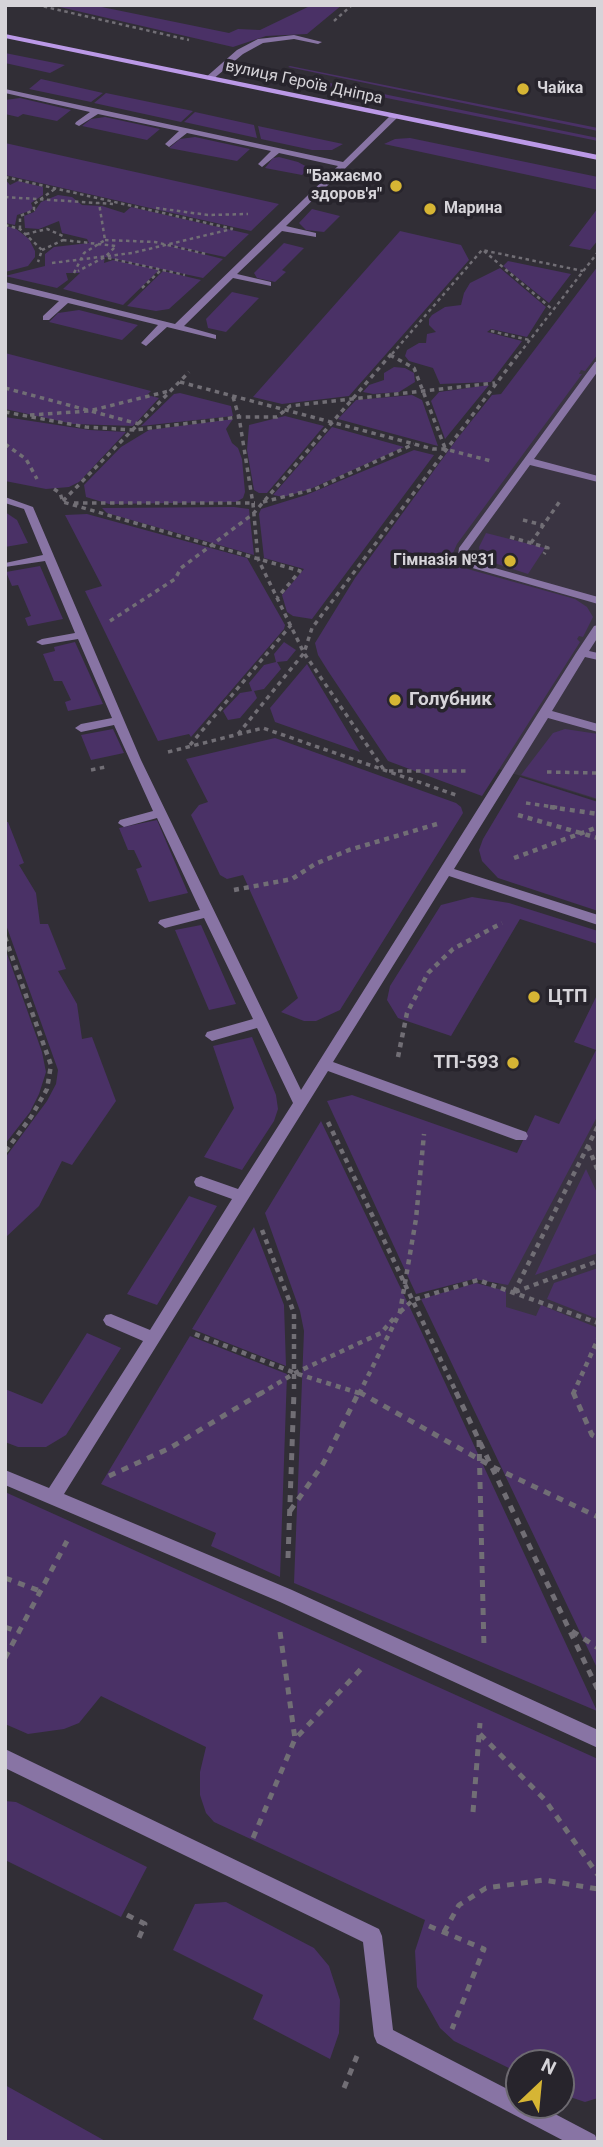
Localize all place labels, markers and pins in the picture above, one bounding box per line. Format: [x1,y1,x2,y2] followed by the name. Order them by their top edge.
[537,79,583,99] place label: Чайка
[515,81,531,97] marker: Чайка
[307,167,382,205] place label: "Бажаємо здоров'я"
[388,178,404,194] marker: "Бажаємо здоров'я"
[444,199,502,219] place label: Марина
[422,201,438,217] marker: Марина
[393,551,496,571] place label: Гімназія №31
[502,553,518,569] marker: Гімназія №31
[409,689,492,711] place label: Голубник
[387,692,403,708] marker: Голубник
[548,986,587,1008] place label: ЦТП
[526,989,542,1005] marker: ЦТП
[434,1052,499,1074] place label: ТП-593
[505,1055,521,1071] marker: ТП-593

